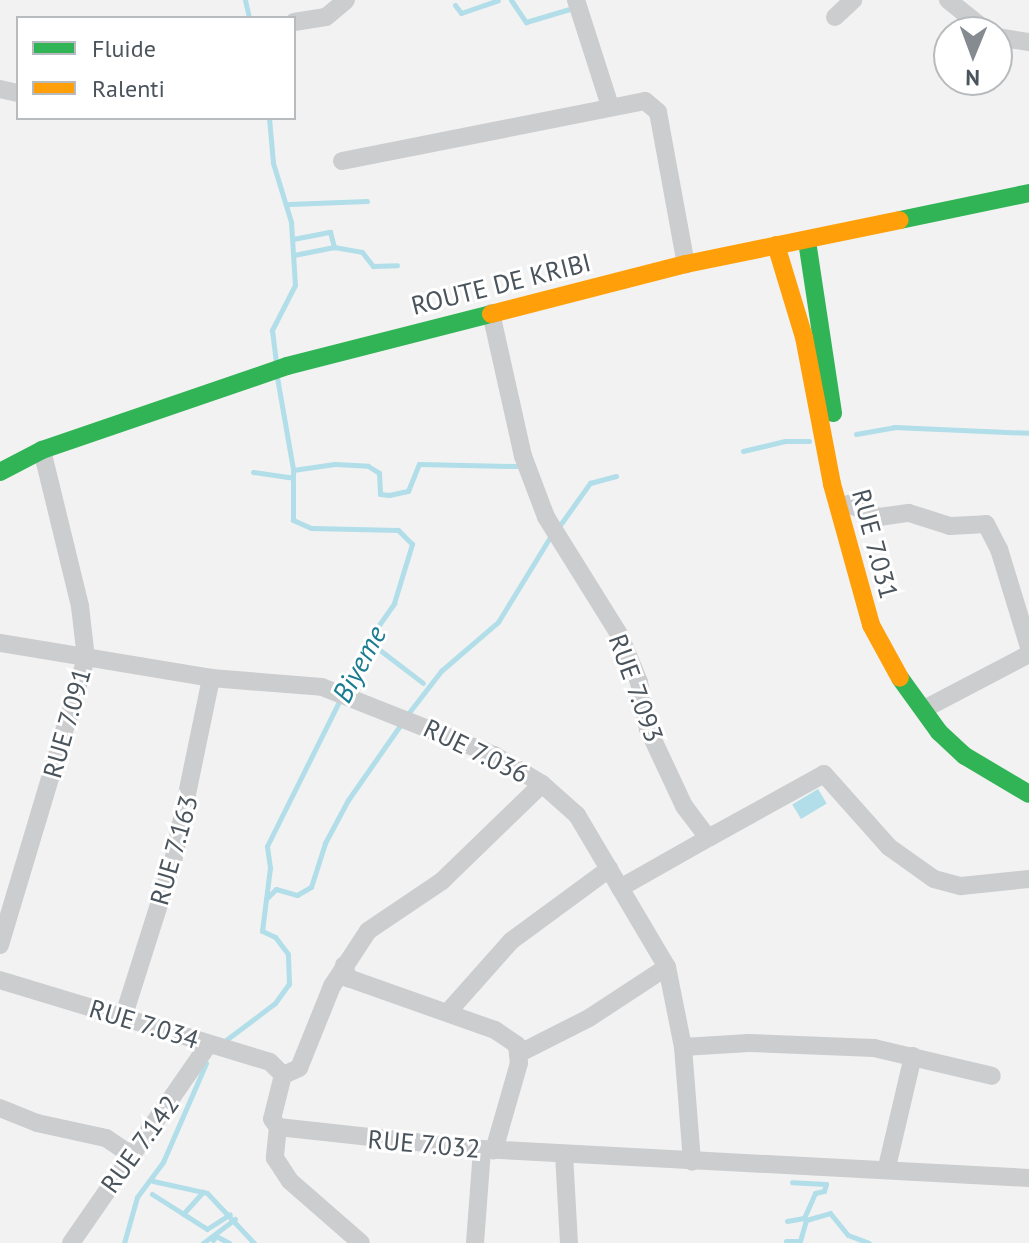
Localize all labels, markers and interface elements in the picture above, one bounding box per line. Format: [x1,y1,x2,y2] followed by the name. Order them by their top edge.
[16,16,296,120] legend
[933,16,1013,96] north arrow
[92,33,156,64] text: Fluide
[965,64,980,92] text: N
[92,73,165,104] text: Ralenti
[408,247,594,321] street label: ROUTE DE KRIBI
[845,486,905,602] street label: RUE 7.031
[325,620,393,708] water label: Biyeme
[602,630,670,746] street label: RUE 7.093
[36,665,98,781] street label: RUE 7.091
[419,712,533,790] street label: RUE 7.036
[143,792,205,908] street label: RUE 7.163
[86,993,202,1055] street label: RUE 7.034
[94,1089,186,1199] street label: RUE 7.142
[367,1124,481,1164] street label: RUE 7.032

